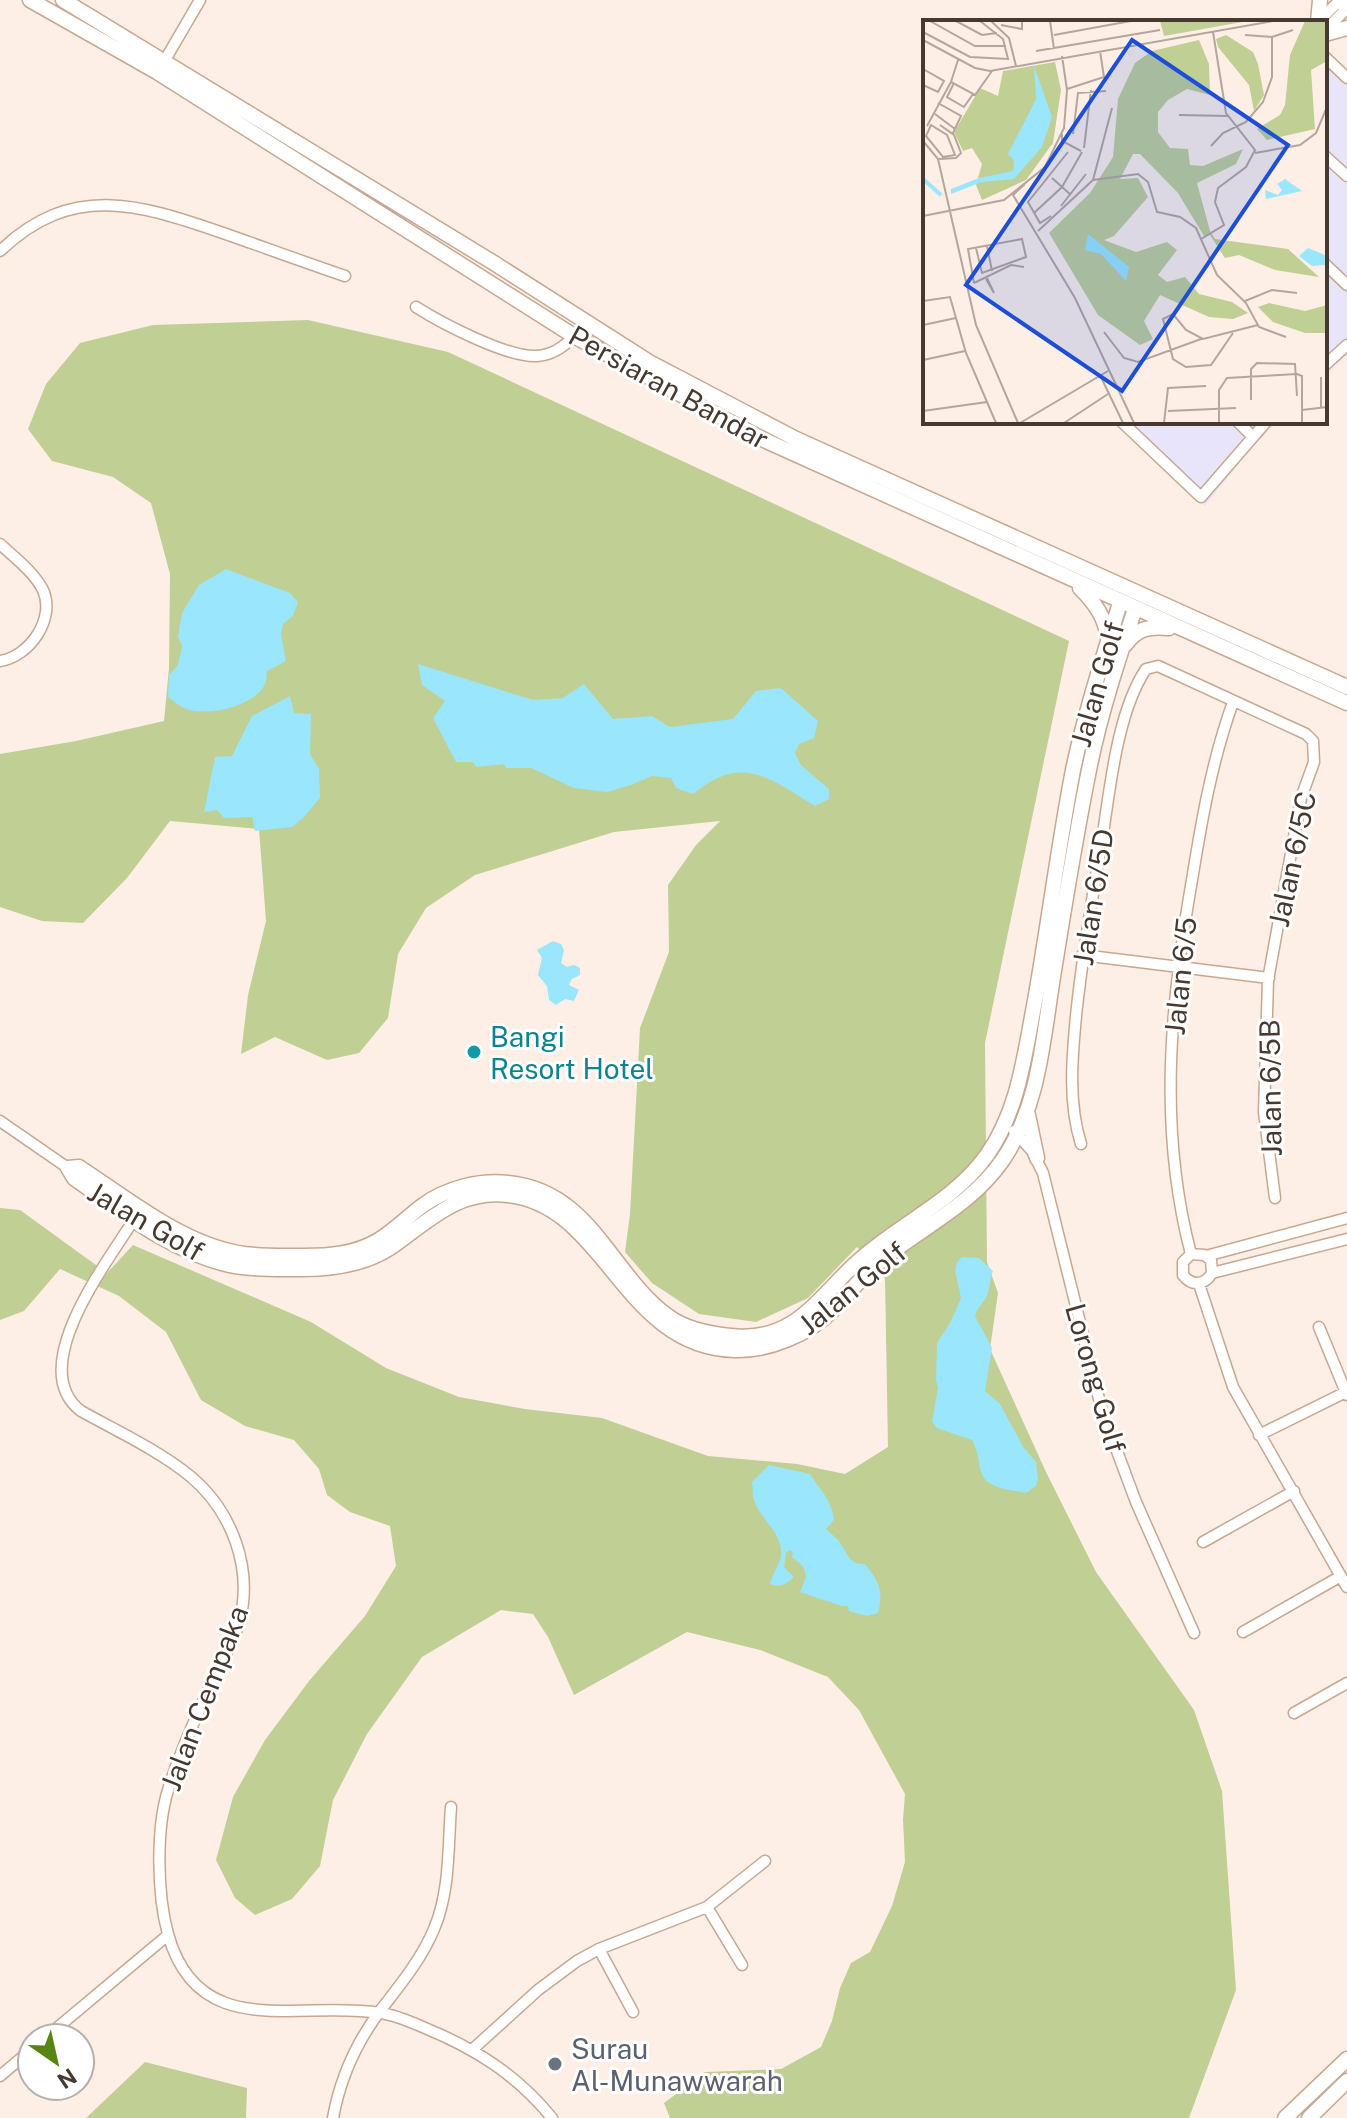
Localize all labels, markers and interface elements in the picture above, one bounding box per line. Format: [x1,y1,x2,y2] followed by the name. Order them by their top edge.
[923,20,1327,424] inset map
[563,318,775,456] street label: Persiaran Bandar
[1063,618,1131,750] street label: Jalan Golf
[1262,788,1322,930] street label: Jalan 6/5C
[1066,826,1120,968] street label: Jalan 6/5D
[1157,915,1203,1037] street label: Jalan 6/5
[1252,1019,1288,1157] street label: Jalan 6/5B
[490,1020,654,1085] place label: Bangi Resort Hotel
[465,1043,483,1061] marker: Bangi Resort Hotel
[82,1175,210,1267] street label: Jalan Golf
[792,1235,912,1341] street label: Jalan Golf
[1059,1300,1133,1456] street label: Lorong Golf
[154,1601,254,1795] street label: Jalan Cempaka
[16,2022,96,2102] north arrow
[571,2032,783,2097] place label: Surau Al-Munawwarah
[546,2055,564,2073] marker: Surau Al-Munawwarah
[53,2063,82,2094] text: N

